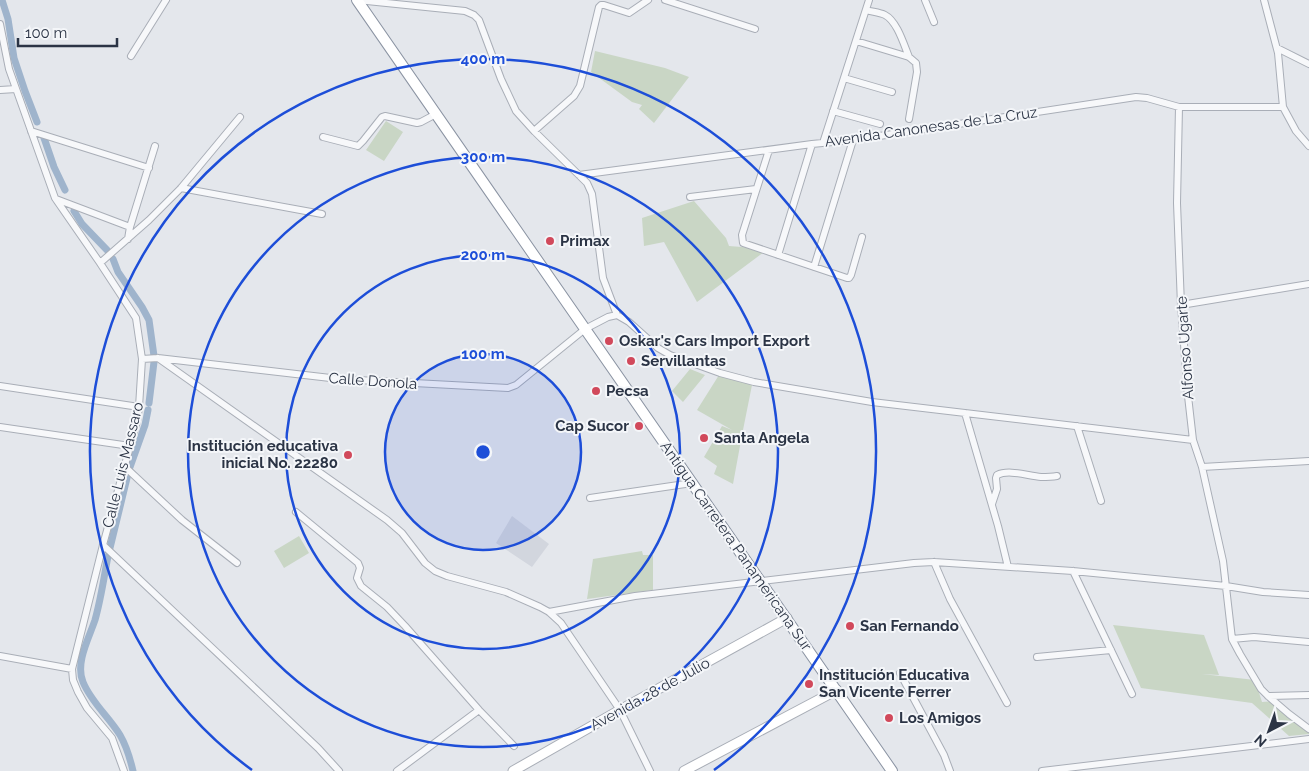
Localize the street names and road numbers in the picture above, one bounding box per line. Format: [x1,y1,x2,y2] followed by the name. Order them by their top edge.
[824,103,1038,151] street label: Avenida Canonesas de La Cruz
[1172,295,1198,401] street label: Alfonso Ugarte
[328,369,418,393] street label: Calle Donola
[99,400,147,530] street label: Calle Luis Massaro
[656,438,816,655] street label: Antigua Carretera Panamericana Sur
[587,654,713,734] street label: Avenida 28 de Julio

